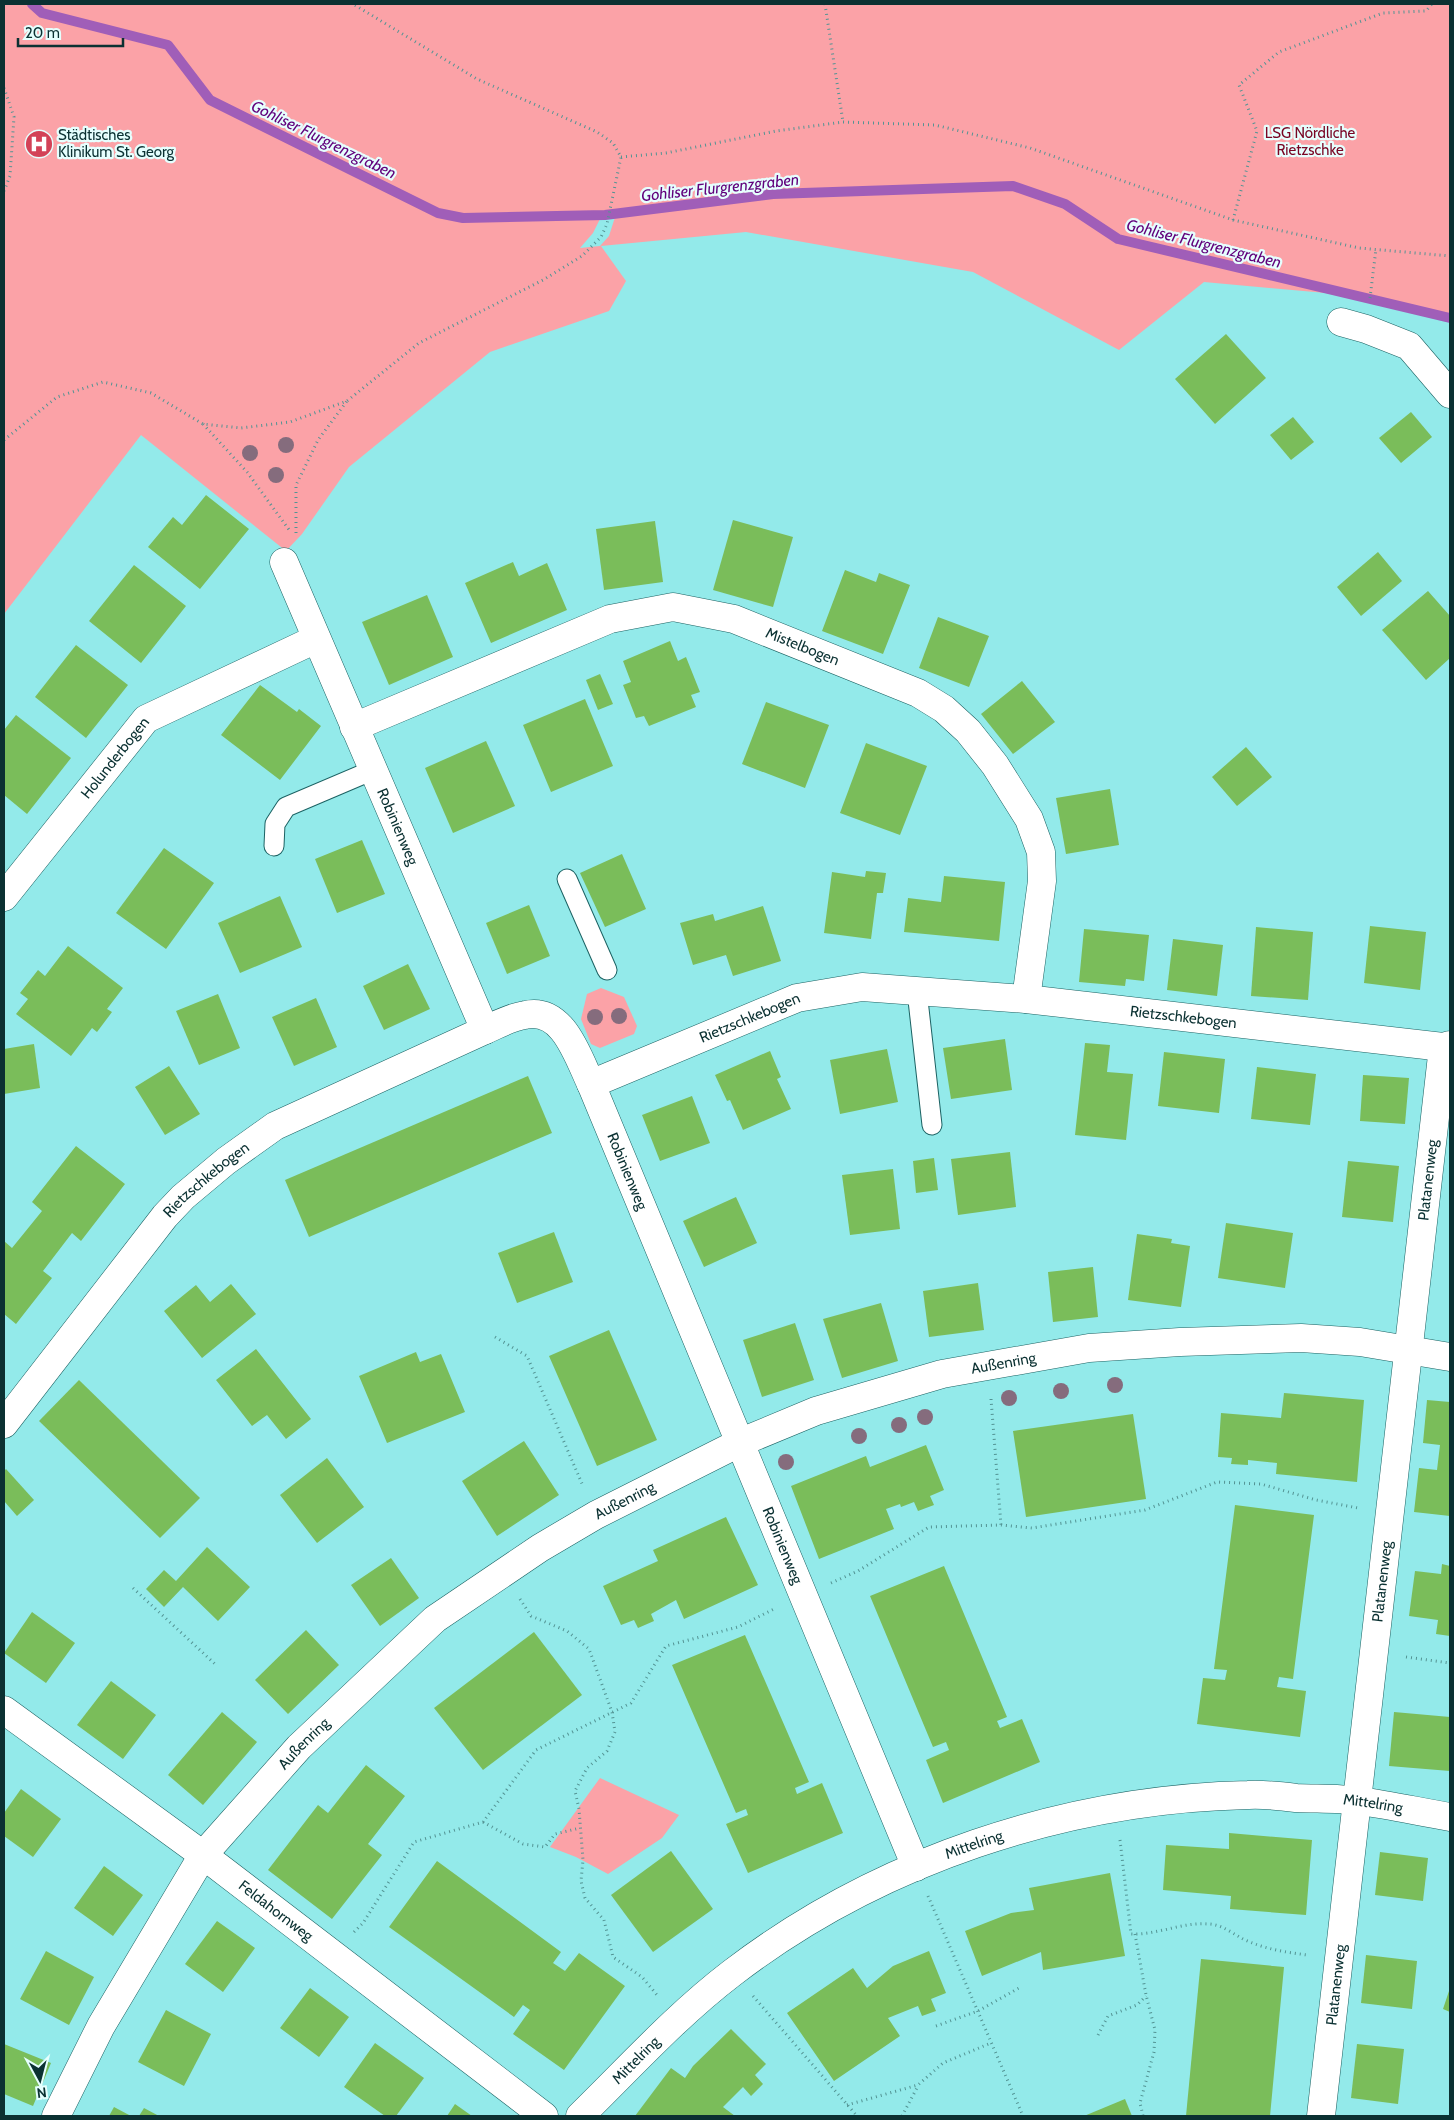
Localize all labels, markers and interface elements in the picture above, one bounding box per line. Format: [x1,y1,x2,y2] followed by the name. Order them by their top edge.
[18,15,122,47] scale bar
[25,24,60,42] text: 20 m
[248,96,399,183] water label: Gohliser Flurgrenzgraben
[1265,124,1356,159] park label: LSG Nördliche Rietzschke
[58,126,175,161] place label: Städtisches Klinikum St. Georg
[24,129,54,159] hospital icon: Städtisches Klinikum St. Georg
[640,170,800,205] water label: Gohliser Flurgrenzgraben
[1125,215,1283,272] water label: Gohliser Flurgrenzgraben
[763,624,842,669] street label: Mistelbogen
[77,713,153,802] street label: Holunderbogen
[373,785,422,868] street label: Robinienweg
[697,989,803,1047] street label: Rietzschkebogen
[1129,1002,1238,1032] street label: Rietzschkebogen
[603,1130,651,1213] street label: Robinienweg
[159,1138,253,1221] street label: Rietzschkebogen
[1414,1138,1441,1222] street label: Platanenweg
[970,1348,1038,1378] street label: Außenring
[592,1478,659,1523] street label: Außenring
[758,1504,807,1587] street label: Robinienweg
[1368,1539,1396,1623] street label: Platanenweg
[274,1714,334,1773] street label: Außenring
[1342,1790,1405,1817] street label: Mittelring
[942,1826,1006,1863] street label: Mittelring
[235,1877,317,1945] street label: Feldahornweg
[1322,1943,1350,2026] street label: Platanenweg
[608,2032,664,2088] street label: Mittelring
[15,2055,65,2105] north arrow
[36,2083,48,2102] text: N

